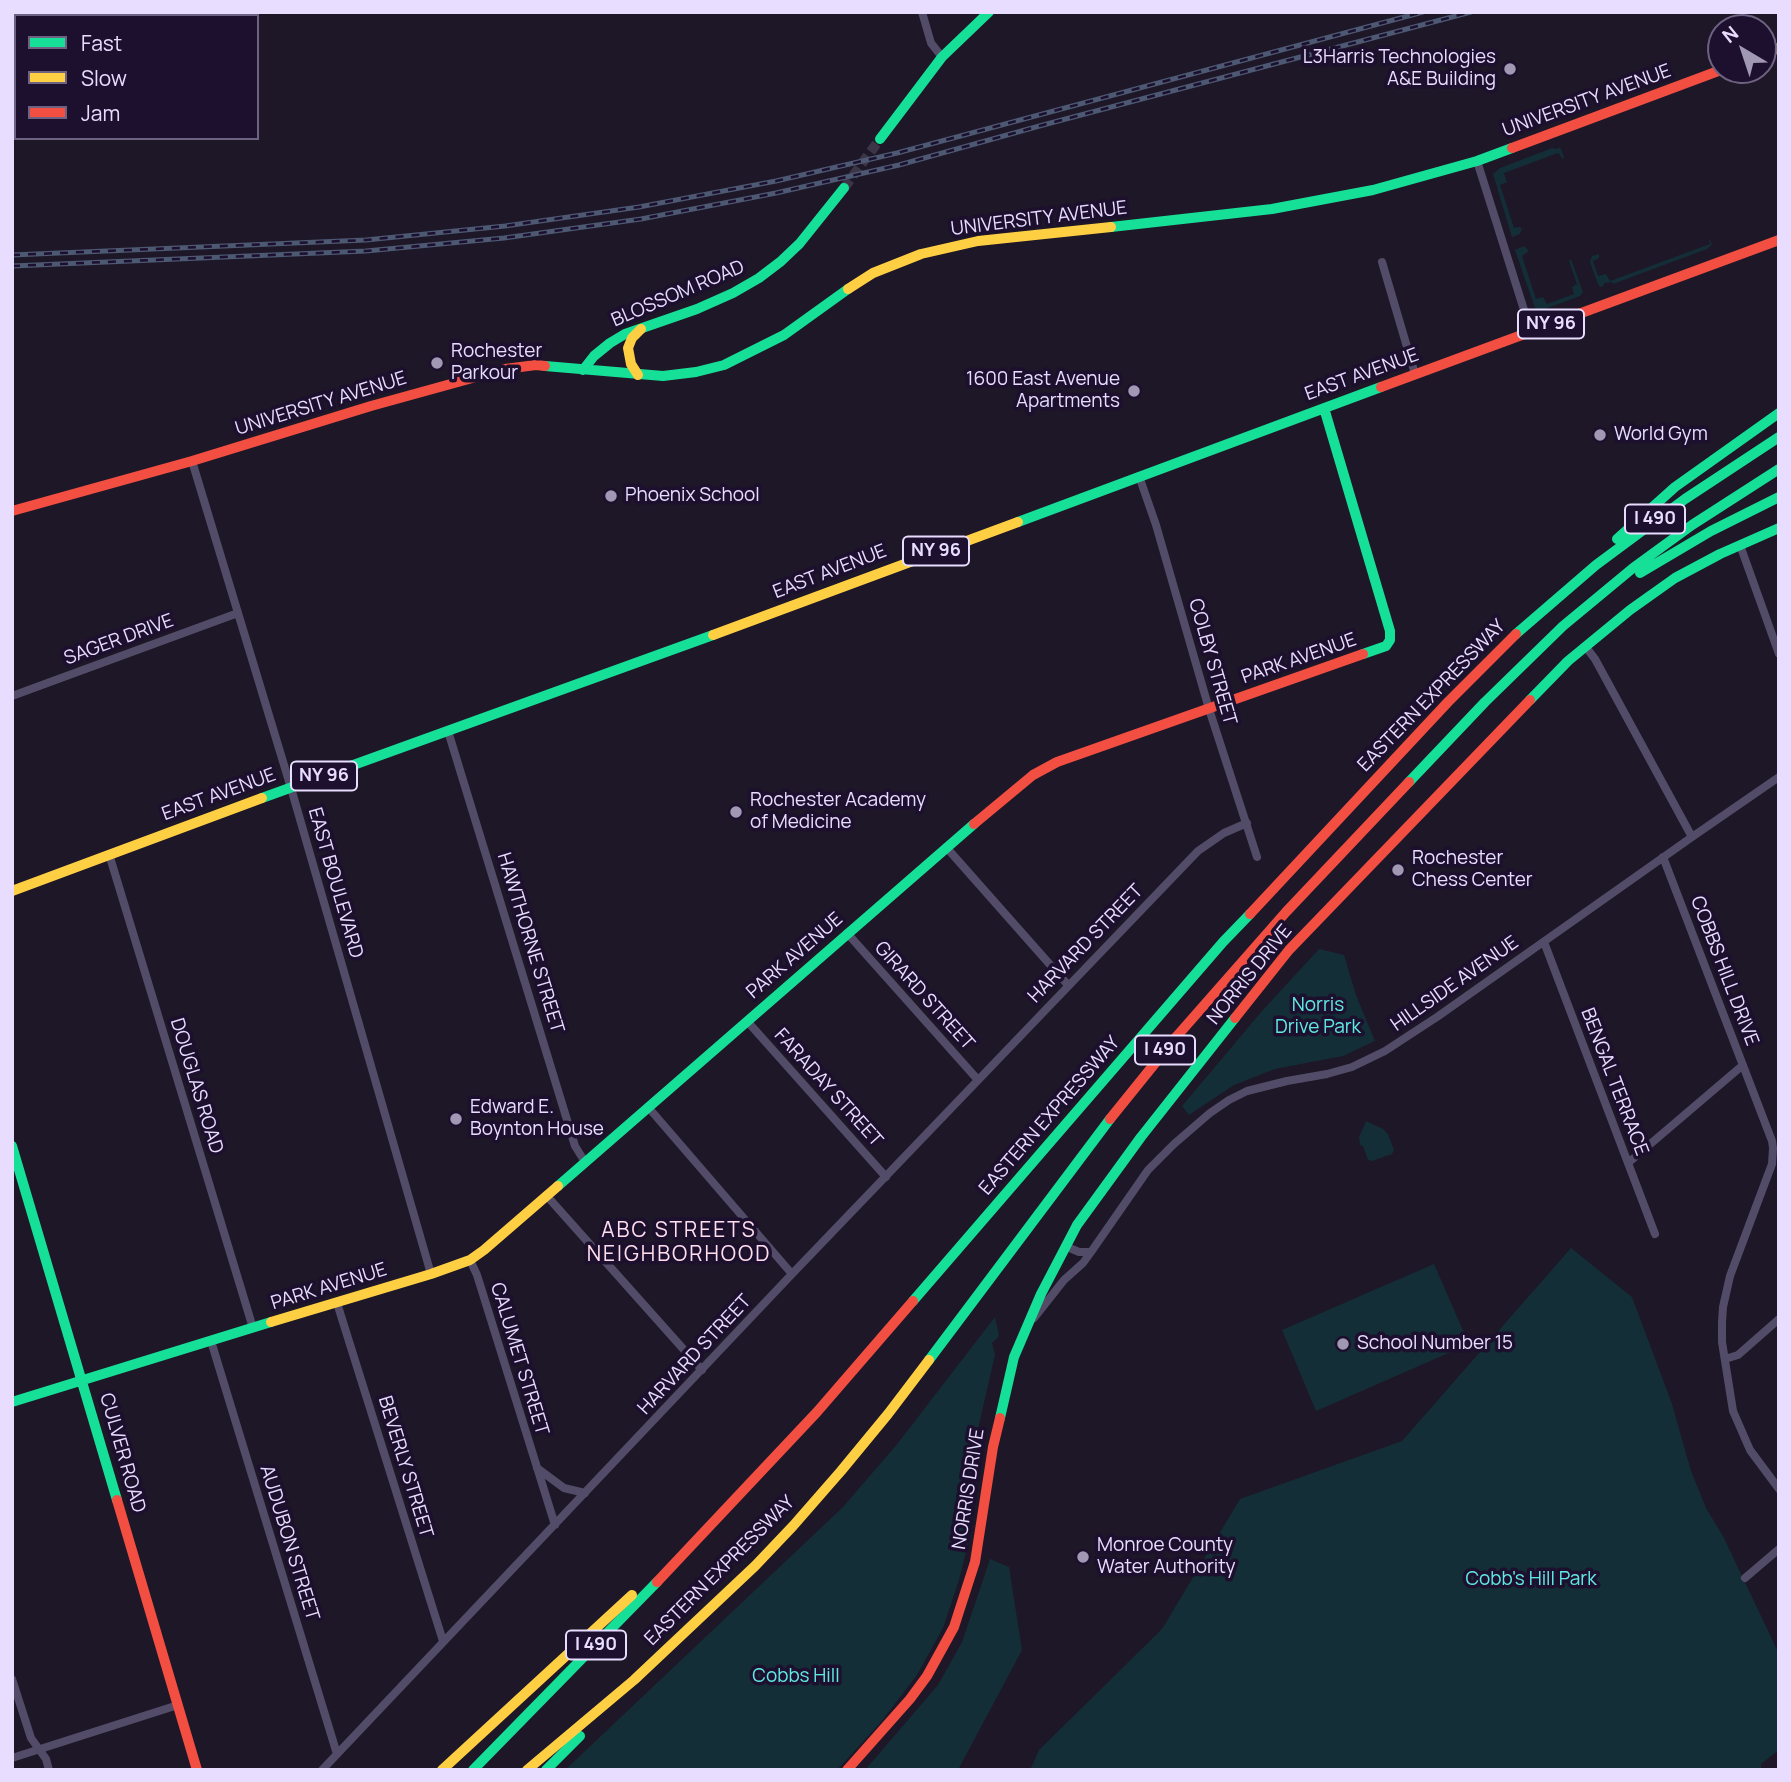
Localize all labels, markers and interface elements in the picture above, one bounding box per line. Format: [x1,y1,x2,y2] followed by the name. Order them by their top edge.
[14,14,259,140] legend
[1707,14,1777,84] north arrow
[1717,20,1744,49] text: N
[81,29,122,57] text: Fast
[1303,47,1496,91] place label: L3Harris Technologies A&E Building
[1500,60,1674,142] street label: UNIVERSITY AVENUE
[1502,61,1518,77] marker: L3Harris Technologies A&E Building
[81,64,127,92] text: Slow
[81,99,120,127] text: Jam
[949,197,1129,241] street label: UNIVERSITY AVENUE
[608,256,748,332] street label: BLOSSOM ROAD
[1518,310,1584,338] road number: NY 96
[451,341,542,385] place label: Rochester Parkour
[1302,344,1422,406] street label: EAST AVENUE
[429,355,445,371] marker: Rochester Parkour
[233,367,409,441] street label: UNIVERSITY AVENUE
[966,369,1120,413] place label: 1600 East Avenue Apartments
[1126,383,1142,399] marker: 1600 East Avenue Apartments
[1614,424,1708,446] place label: World Gym
[1592,427,1608,443] marker: World Gym
[625,485,760,507] place label: Phoenix School
[603,488,619,504] marker: Phoenix School
[1625,504,1685,534] road number: I 490
[903,536,969,566] road number: NY 96
[770,540,890,604] street label: EAST AVENUE
[1183,596,1241,728] street label: COLBY STREET
[61,610,177,670] street label: SAGER DRIVE
[1353,615,1511,777] street label: EASTERN EXPRESSWAY
[1239,629,1359,689] street label: PARK AVENUE
[291,762,357,790] road number: NY 96
[159,764,279,826] street label: EAST AVENUE
[750,790,926,834] place label: Rochester Academy of Medicine
[728,804,744,820] marker: Rochester Academy of Medicine
[303,805,367,961] street label: EAST BOULEVARD
[1412,848,1533,892] place label: Rochester Chess Center
[492,850,568,1036] street label: HAWTHORNE STREET
[1390,862,1406,878] marker: Rochester Chess Center
[1024,880,1148,1008] street label: HARVARD STREET
[1685,893,1763,1049] street label: COBBS HILL DRIVE
[742,908,848,1004] street label: PARK AVENUE
[1203,920,1297,1030] street label: NORRIS DRIVE
[1387,931,1523,1037] street label: HILLSIDE AVENUE
[869,937,979,1055] street label: GIRARD STREET
[1275,995,1361,1039] park label: Norris Drive Park
[1575,1005,1653,1159] street label: BENGAL TERRACE
[165,1016,227,1156] street label: DOUGLAS ROAD
[769,1024,887,1152] street label: FARADAY STREET
[975,1032,1125,1200] street label: EASTERN EXPRESSWAY
[1135,1036,1195,1064] road number: I 490
[470,1097,604,1141] place label: Edward E. Boynton House
[448,1111,464,1127] marker: Edward E. Boynton House
[588,1218,770,1268] district label: ABC STREETS NEIGHBORHOOD
[268,1259,390,1315] street label: PARK AVENUE
[485,1280,553,1438] street label: CALUMET STREET
[634,1290,756,1420] street label: HARVARD STREET
[1357,1333,1513,1355] place label: School Number 15
[1335,1336,1351,1352] marker: School Number 15
[94,1391,150,1515] street label: CULVER ROAD
[373,1393,437,1541] street label: BEVERLY STREET
[948,1427,990,1551] street label: NORRIS DRIVE
[255,1463,323,1623] street label: AUDUBON STREET
[640,1491,800,1651] street label: EASTERN EXPRESSWAY
[1097,1535,1236,1579] place label: Monroe County Water Authority
[1075,1549,1091,1565] marker: Monroe County Water Authority
[1465,1569,1597,1591] park label: Cobb's Hill Park
[566,1630,626,1660] road number: I 490
[752,1666,840,1688] park label: Cobbs Hill

